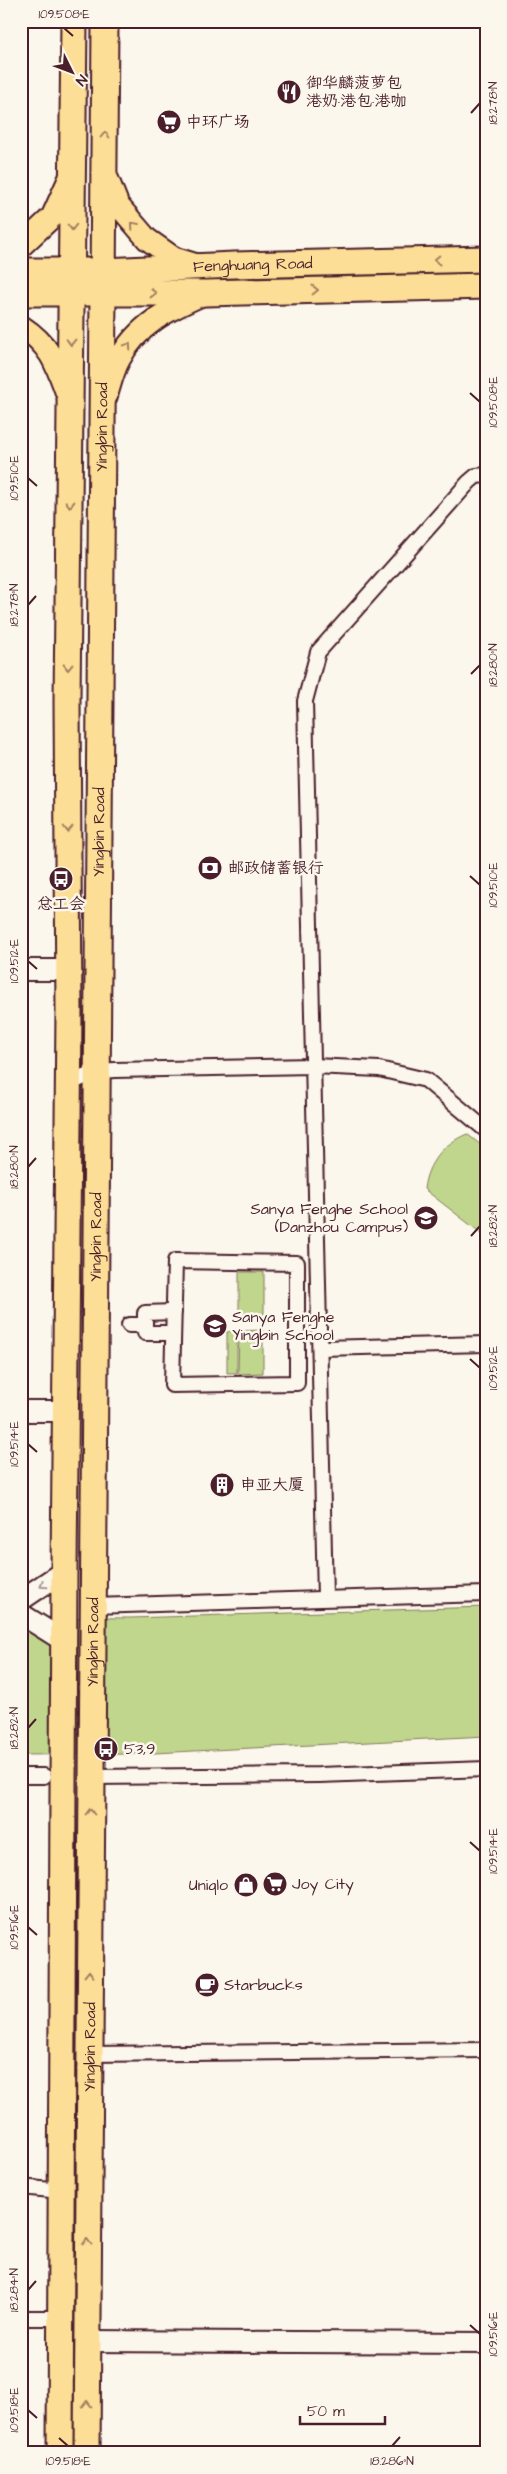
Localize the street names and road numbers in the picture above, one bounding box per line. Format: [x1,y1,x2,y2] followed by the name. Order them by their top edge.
[193,252,313,278] street label: Fenghuang Road
[91,382,114,472] street label: Yingbin Road
[88,787,111,877] street label: Yingbin Road
[85,1192,108,1282] street label: Yingbin Road
[82,1597,105,1687] street label: Yingbin Road
[79,2002,102,2092] street label: Yingbin Road

